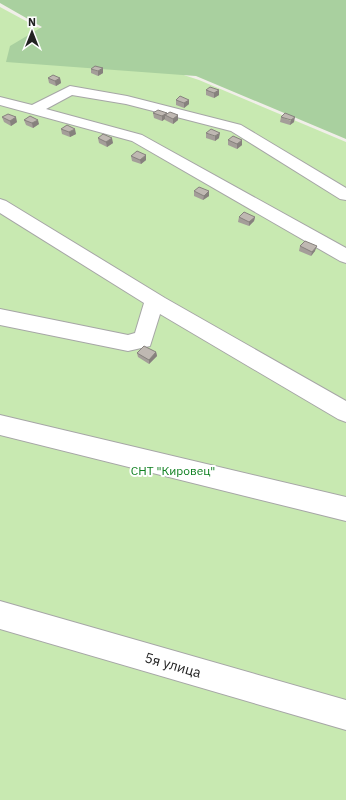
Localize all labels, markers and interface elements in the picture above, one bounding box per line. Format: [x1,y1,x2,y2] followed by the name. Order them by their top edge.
[12,12,52,52] north arrow
[28,15,36,29] text: N
[131,463,215,478] park label: СНТ "Кировец"
[143,648,204,682] street label: 5я улица

